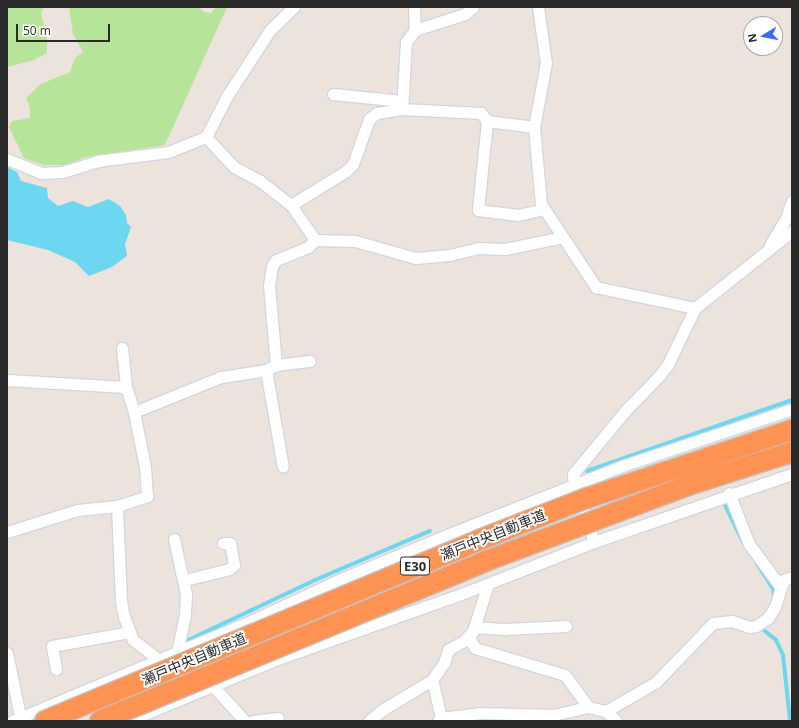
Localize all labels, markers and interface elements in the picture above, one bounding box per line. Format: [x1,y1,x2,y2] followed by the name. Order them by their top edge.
[18,16,112,42] scale bar
[743,16,783,56] north arrow
[23,22,51,39] text: 50 m
[744,32,760,44] text: N
[438,506,548,564] street label: 瀬戸中央自動車道
[399,555,431,577] road number: E30
[139,629,249,689] street label: 瀬戸中央自動車道

